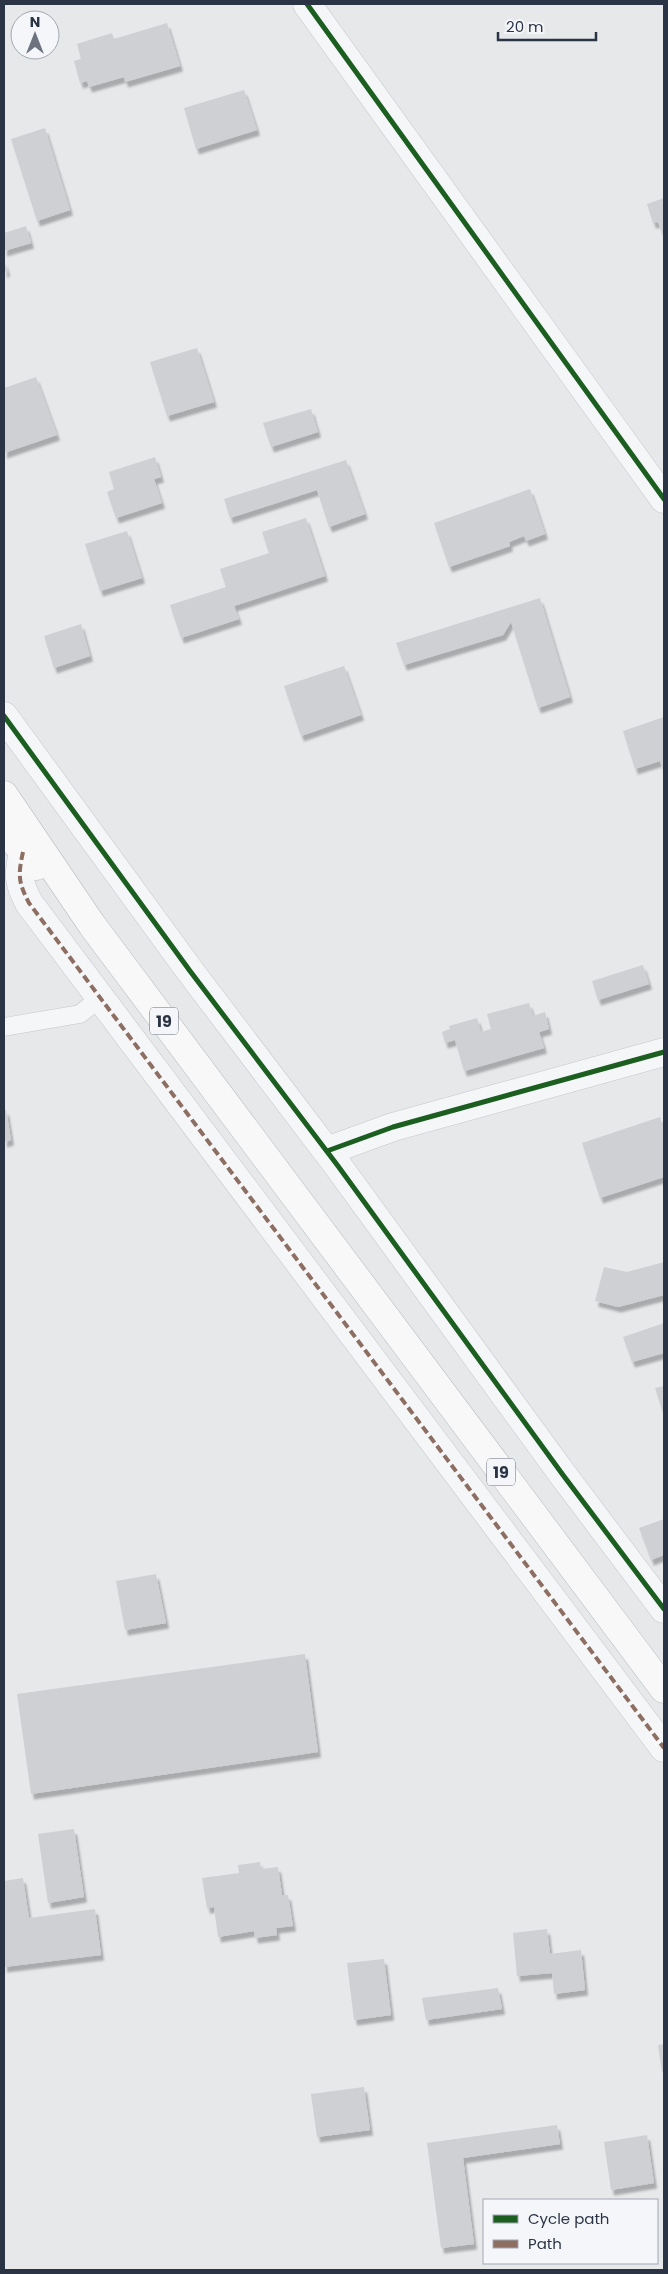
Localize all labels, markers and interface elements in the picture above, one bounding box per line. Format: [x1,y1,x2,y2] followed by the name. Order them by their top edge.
[10,10,60,60] north arrow
[498,10,596,42] scale bar
[30,12,40,32] text: N
[506,16,544,37] text: 20 m
[150,1008,178,1034] road number: 19
[487,1458,515,1485] road number: 19
[483,2199,658,2264] legend
[528,2208,609,2229] text: Cycle path
[528,2233,562,2254] text: Path

